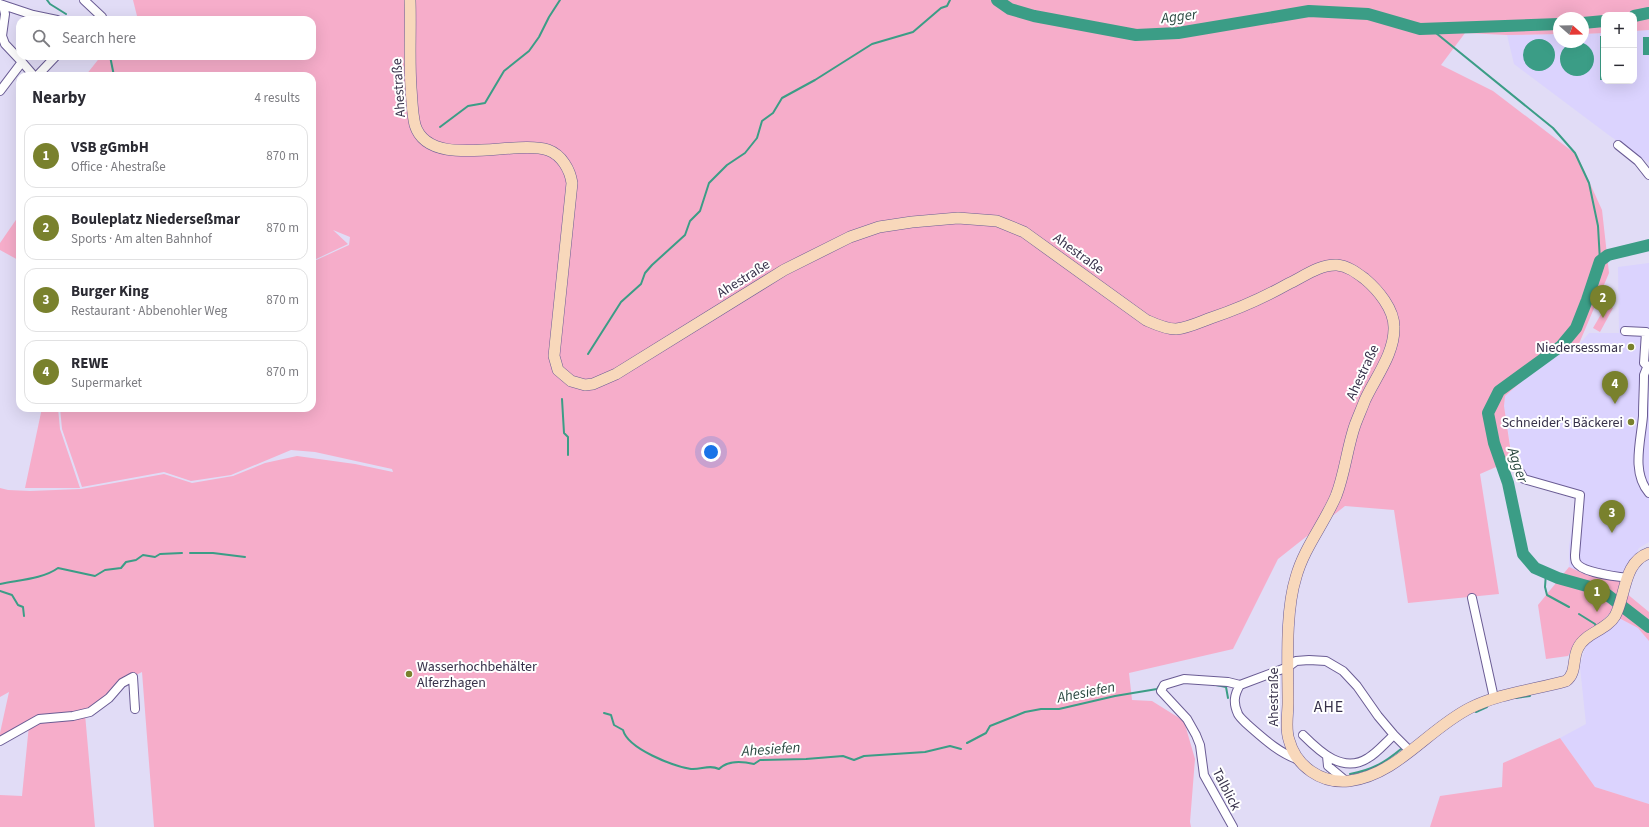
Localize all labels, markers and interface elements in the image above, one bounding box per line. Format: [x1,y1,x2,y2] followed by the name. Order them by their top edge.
[1159,4,1199,29] water label: Agger
[1553,12,1589,48] north arrow
[1601,12,1637,84] map controls
[1601,12,1637,48] button: +
[16,16,316,60] search box
[30,27,52,49] icon: search
[62,28,136,49] text: Search here
[1601,48,1637,84] button: −
[387,58,411,118] street label: Ahestraße
[32,86,86,110] text: Nearby
[255,89,300,107] text: 4 results
[71,137,149,158] text: VSB gGmbH
[43,147,49,165] text: 1
[266,147,299,165] text: 870 m
[71,158,166,176] text: Office · Ahestraße
[71,209,240,230] text: Bouleplatz Niederseßmar
[43,219,49,237] text: 2
[266,219,299,237] text: 870 m
[1049,228,1108,279] street label: Ahestraße
[71,230,212,248] text: Sports · Am alten Bahnhof
[713,255,774,303] street label: Ahestraße
[71,281,149,302] text: Burger King
[1590,285,1616,318] pin: 2
[43,291,49,309] text: 3
[266,291,299,309] text: 870 m
[71,302,227,320] text: Restaurant · Abbenohler Weg
[1536,338,1623,358] place label: Niedersessmar
[1341,341,1384,403] street label: Ahestraße
[1626,342,1636,352] marker: Niedersessmar
[71,353,109,374] text: REWE
[43,363,49,381] text: 4
[266,363,299,381] text: 870 m
[1602,371,1628,404] pin: 4
[71,374,142,392] text: Supermarket
[1502,413,1623,433] place label: Schneider's Bäckerei
[1626,417,1636,427] marker: Schneider's Bäckerei
[701,442,721,462] your location
[1502,444,1533,486] water label: Agger
[1599,500,1625,533] pin: 3
[1584,579,1610,612] pin: 1
[417,657,537,693] place label: Wasserhochbehälter Alferzhagen
[1264,667,1284,727] street label: Ahestraße
[404,669,414,679] marker: Wasserhochbehälter Alferzhagen
[1054,677,1117,709] water label: Ahesiefen
[1314,696,1344,718] district label: AHE
[740,737,801,762] water label: Ahesiefen
[1207,765,1245,814] street label: Talblick

